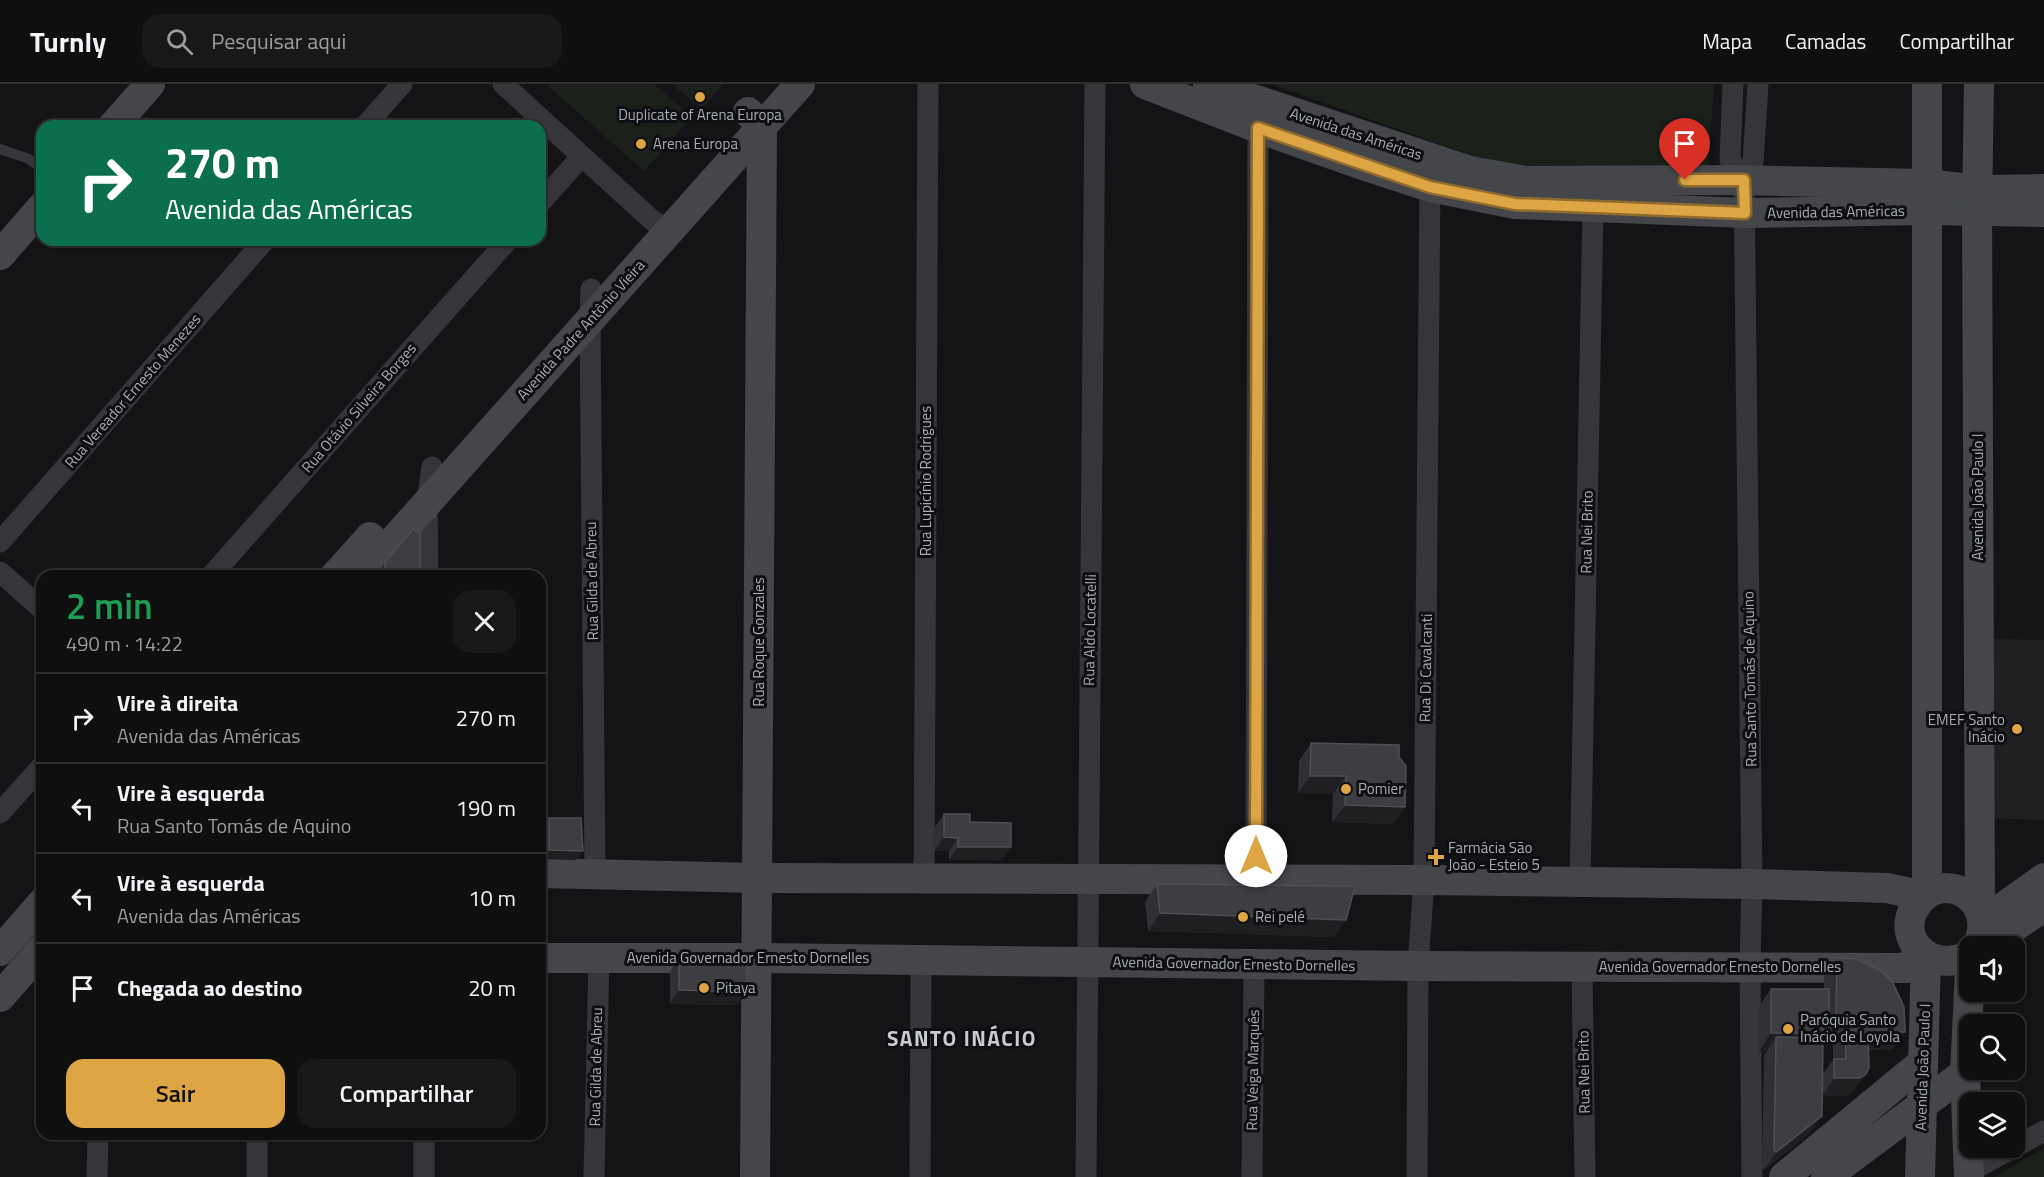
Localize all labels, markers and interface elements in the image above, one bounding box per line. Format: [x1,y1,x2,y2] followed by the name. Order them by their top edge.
[142,14,562,68] search box
[30,20,106,63] text: Turnly
[211,24,346,58] text: Pesquisar aqui
[163,25,196,58] icon: search
[1702,25,1752,57] text: Mapa
[1785,25,1866,57] text: Camadas
[1899,25,2014,57] text: Compartilhar
[693,90,707,104] marker: Duplicate of Arena Europa
[1287,101,1425,166] street label: Avenida das Américas
[618,103,782,126] place label: Duplicate of Arena Europa
[1659,118,1710,180] pin
[1668,127,1701,160] icon: arrive
[165,130,280,194] text: 270 m
[653,132,738,155] place label: Arena Europa
[634,137,648,151] marker: Arena Europa
[66,144,144,222] icon: right
[165,188,413,229] text: Avenida das Américas
[1767,199,1905,224] street label: Avenida das Américas
[511,254,650,405] street label: Avenida Padre Antônio Vieira
[59,308,206,473] street label: Rua Vereador Ernesto Menezes
[296,338,422,478] street label: Rua Otávio Silveira Borges
[914,406,937,556] street label: Rua Lupicínio Rodrigues
[1966,433,1989,561] street label: Avenida João Paulo I
[1574,490,1599,574] street label: Rua Nei Brito
[579,521,604,641] street label: Rua Gilda de Abreu
[1077,574,1102,686] street label: Rua Aldo Locatelli
[747,577,770,707] street label: Rua Roque Gonzales
[66,578,153,633] text: 2 min
[453,590,516,653] button: close
[1736,591,1763,767] street label: Rua Santo Tomás de Aquino
[1413,614,1438,722] street label: Rua Di Cavalcanti
[66,628,183,659] text: 490 m · 14:22
[117,686,238,720] text: Vire à direita
[456,701,516,735] text: 270 m
[66,702,99,735] icon: right
[1928,708,2005,748] place label: EMEF Santo Inácio
[117,720,301,751] text: Avenida das Américas
[2010,722,2024,736] marker: EMEF Santo Inácio
[117,776,265,810] text: Vire à esquerda
[1358,777,1403,800] place label: Pomier
[1339,782,1353,796] marker: Pomier
[456,791,516,825] text: 190 m
[66,792,99,825] icon: left
[117,810,351,841] text: Rua Santo Tomás de Aquino
[1224,824,1288,888] position arrow
[1448,836,1540,876] place label: Farmácia São João - Esteio 5
[1429,850,1443,864] marker: Farmácia São João - Esteio 5
[117,866,265,900] text: Vire à esquerda
[468,881,516,915] text: 10 m
[66,882,99,915] icon: left
[117,900,301,931] text: Avenida das Américas
[1255,905,1305,928] place label: Rei pelé
[1236,910,1250,924] marker: Rei pelé
[1959,936,2025,1158] map controls
[1959,936,2025,1002] button: sound
[627,946,869,969] street label: Avenida Governador Ernesto Dornelles
[1112,950,1356,977] street label: Avenida Governador Ernesto Dornelles
[1599,955,1841,978] street label: Avenida Governador Ernesto Dornelles
[117,971,303,1005] text: Chegada ao destino
[468,971,516,1005] text: 20 m
[66,972,99,1005] icon: arrive
[716,976,756,999] place label: Pitaya
[697,981,711,995] marker: Pitaya
[1909,1003,1936,1131] street label: Avenida João Paulo I
[583,1007,608,1127] street label: Rua Gilda de Abreu
[1800,1008,1900,1048] place label: Paróquia Santo Inácio de Loyola
[1240,1009,1265,1131] street label: Rua Veiga Marquês
[1959,1014,2025,1080] button: search
[887,1022,1037,1054] district label: SANTO INÁCIO
[1781,1022,1795,1036] marker: Paróquia Santo Inácio de Loyola
[1571,1030,1596,1114] street label: Rua Nei Brito
[66,1059,285,1128] button: Sair
[297,1059,516,1128] button: Compartilhar
[1959,1092,2025,1158] button: layers

